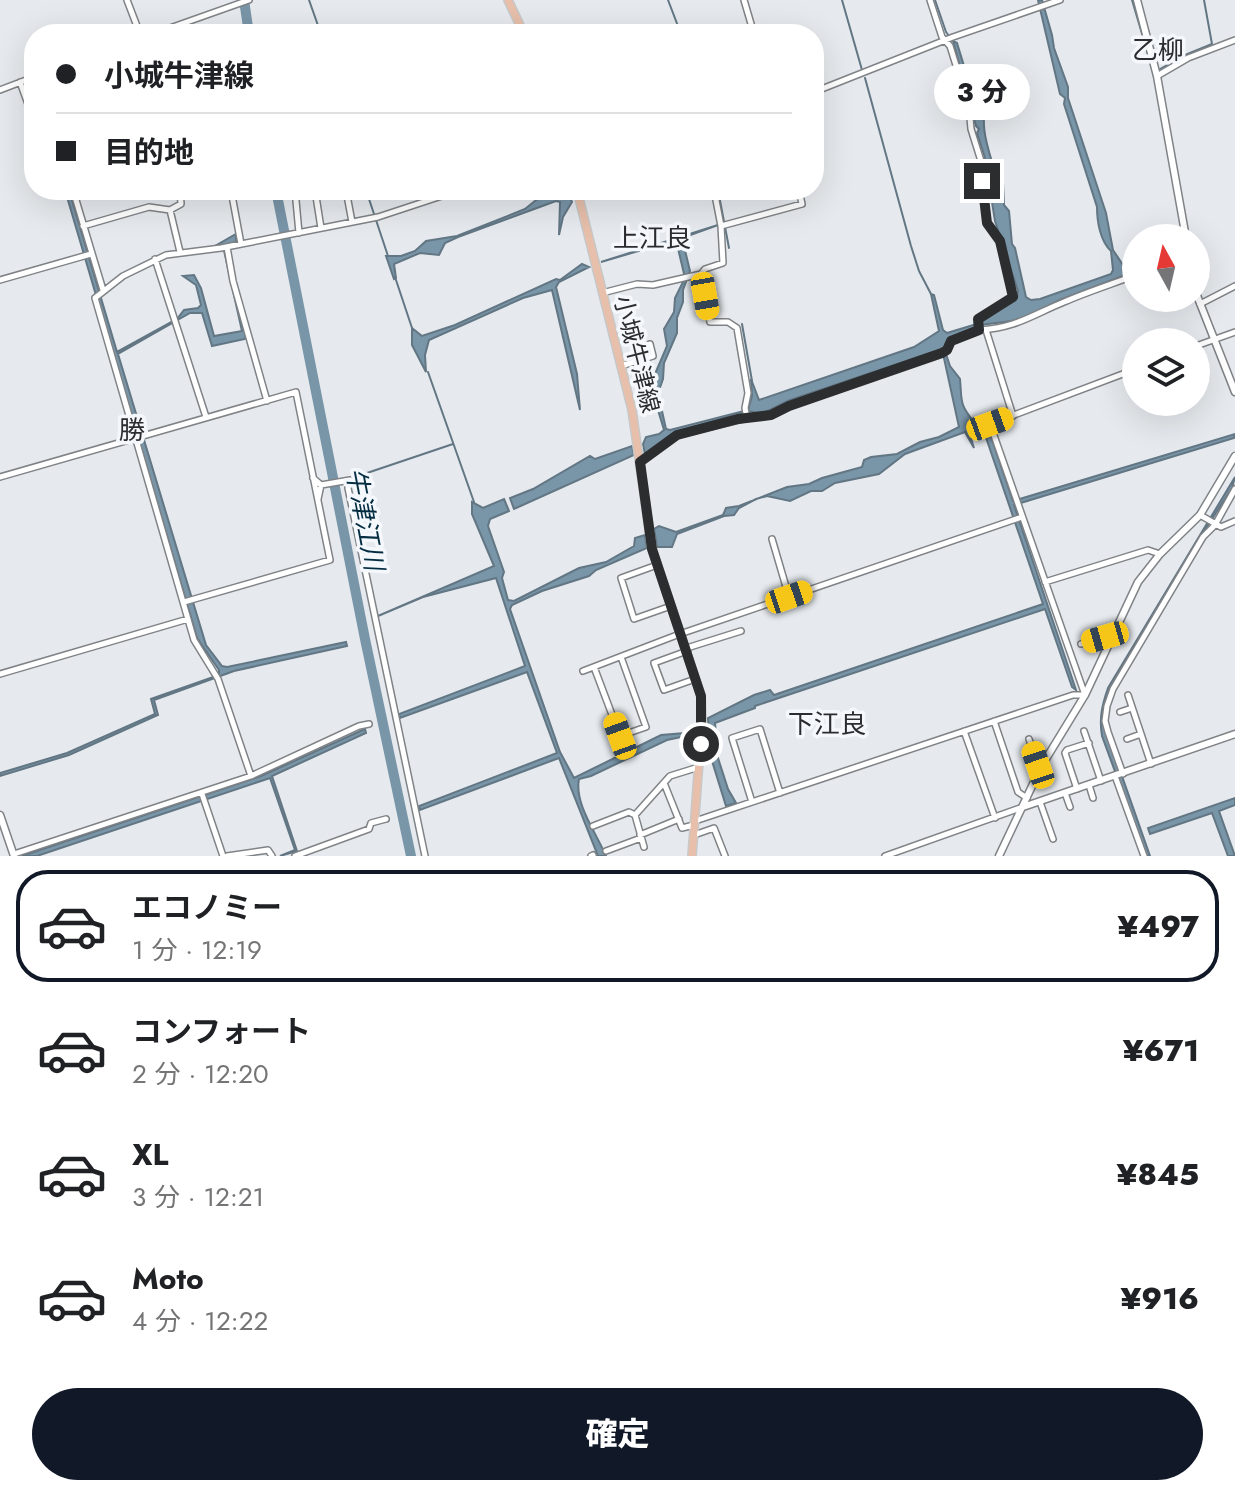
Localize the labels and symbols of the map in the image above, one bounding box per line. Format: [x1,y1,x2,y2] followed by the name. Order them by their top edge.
[1132,31,1184,69] district label: 乙柳
[934,65,1030,121] callout: 3 分
[964,163,1000,199] route end
[613,219,691,257] district label: 上江良
[1122,224,1210,312] north arrow
[689,270,721,322] car
[606,292,668,416] street label: 小城牛津線
[963,405,1017,443] car
[119,411,145,449] district label: 勝
[336,464,394,577] water label: 牛津江川
[762,578,816,616] car
[1079,619,1131,655] car
[788,705,866,743] district label: 下江良
[601,709,639,763] car
[683,726,719,762] route start
[1019,738,1057,792] car

